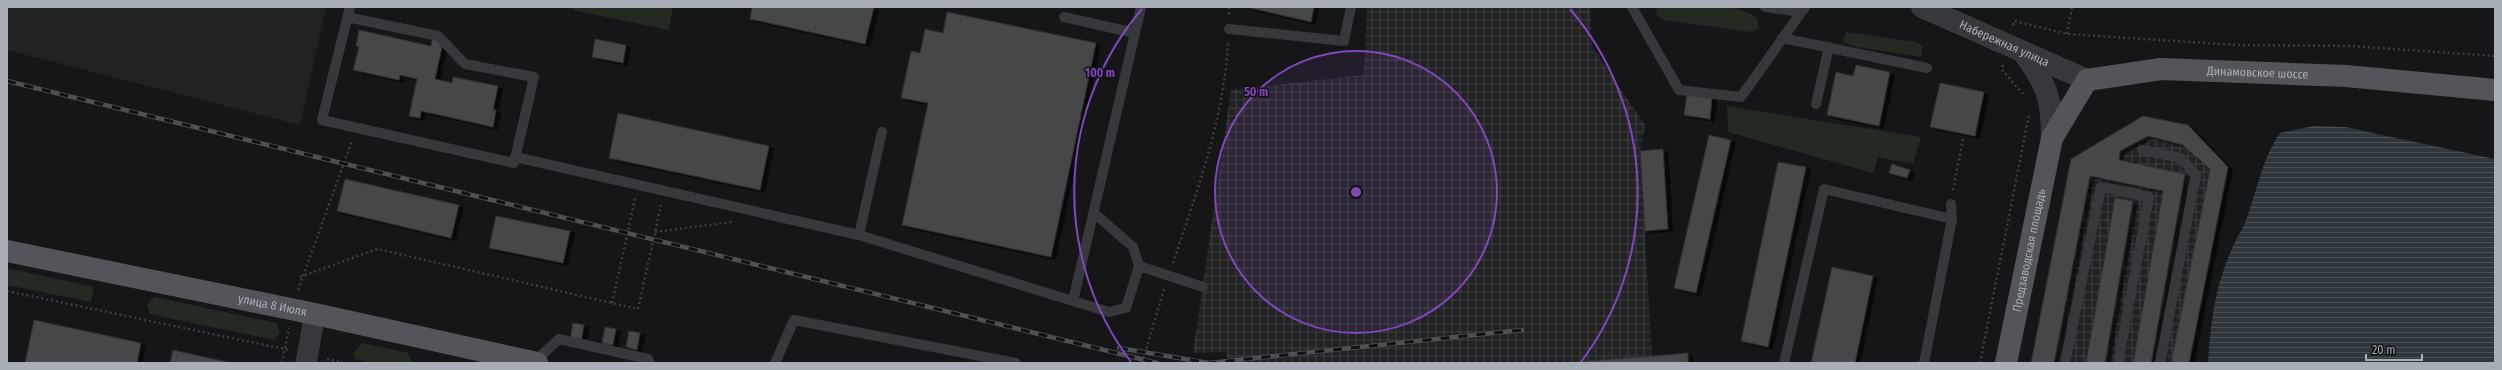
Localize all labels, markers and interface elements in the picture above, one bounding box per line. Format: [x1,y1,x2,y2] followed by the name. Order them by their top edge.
[1957,18,2051,69] street label: Набережная улица
[2206,64,2309,82] street label: Динамовское шоссе
[1085,66,1115,80] text: 100 m
[1244,85,1268,99] text: 50 m
[1349,185,1363,199] centre of rings
[2010,187,2049,313] street label: Предзаводская площадь
[237,291,308,319] street label: улица 8 Июля
[2366,336,2422,362] scale bar
[2372,343,2396,357] text: 20 m

